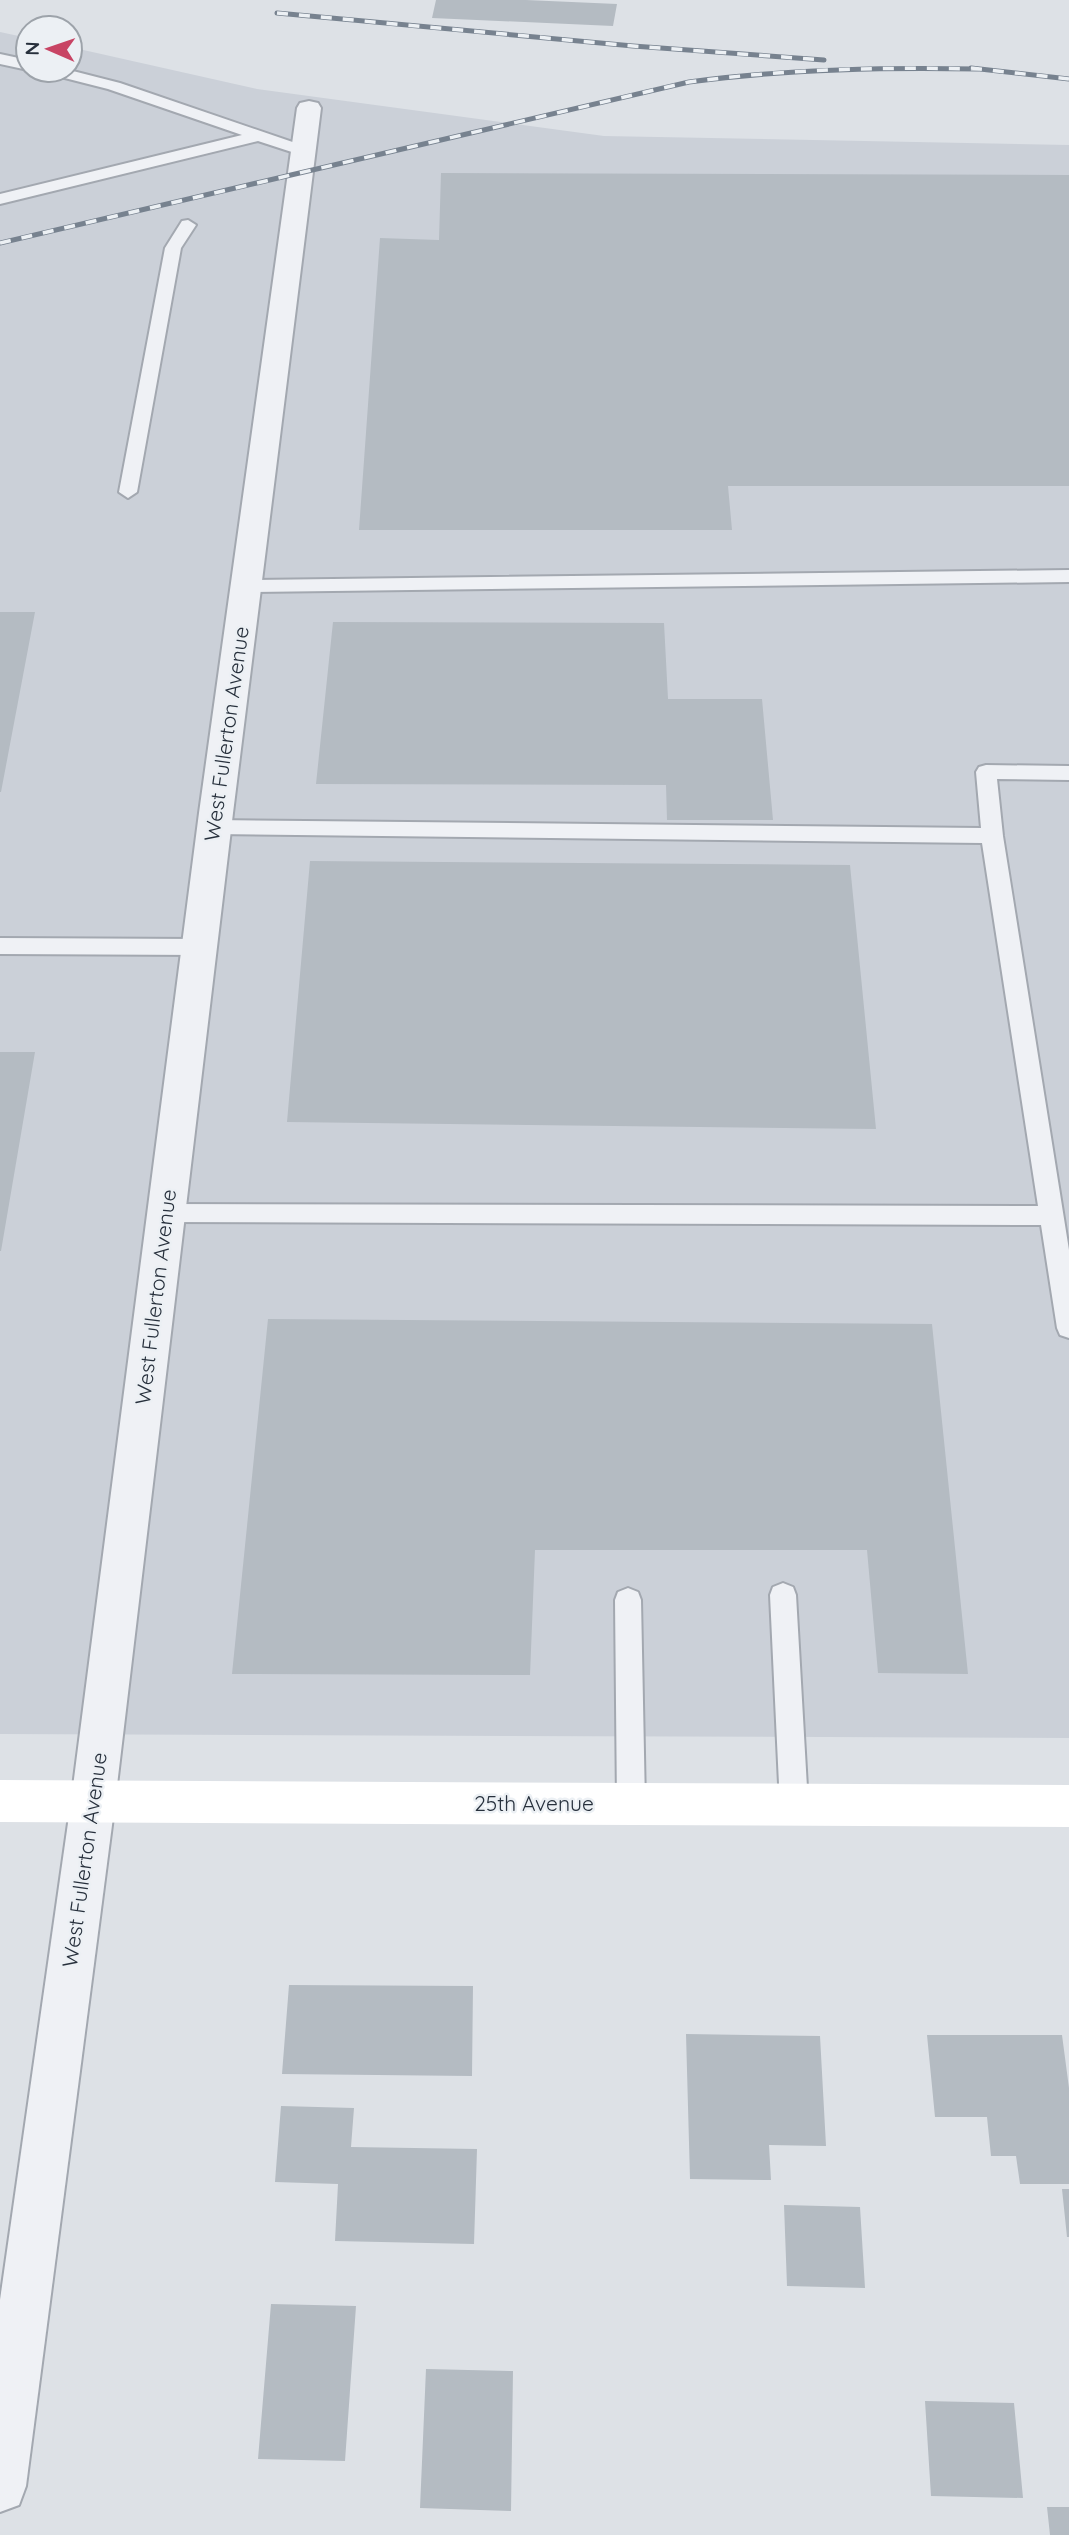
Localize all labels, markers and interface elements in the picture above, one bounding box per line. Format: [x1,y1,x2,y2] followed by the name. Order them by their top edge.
[14,14,84,84] north arrow
[20,41,44,56] text: N
[198,625,254,843] street label: West Fullerton Avenue
[129,1188,181,1406] street label: West Fullerton Avenue
[56,1751,112,1969] street label: West Fullerton Avenue
[474,1790,594,1816] street label: 25th Avenue

